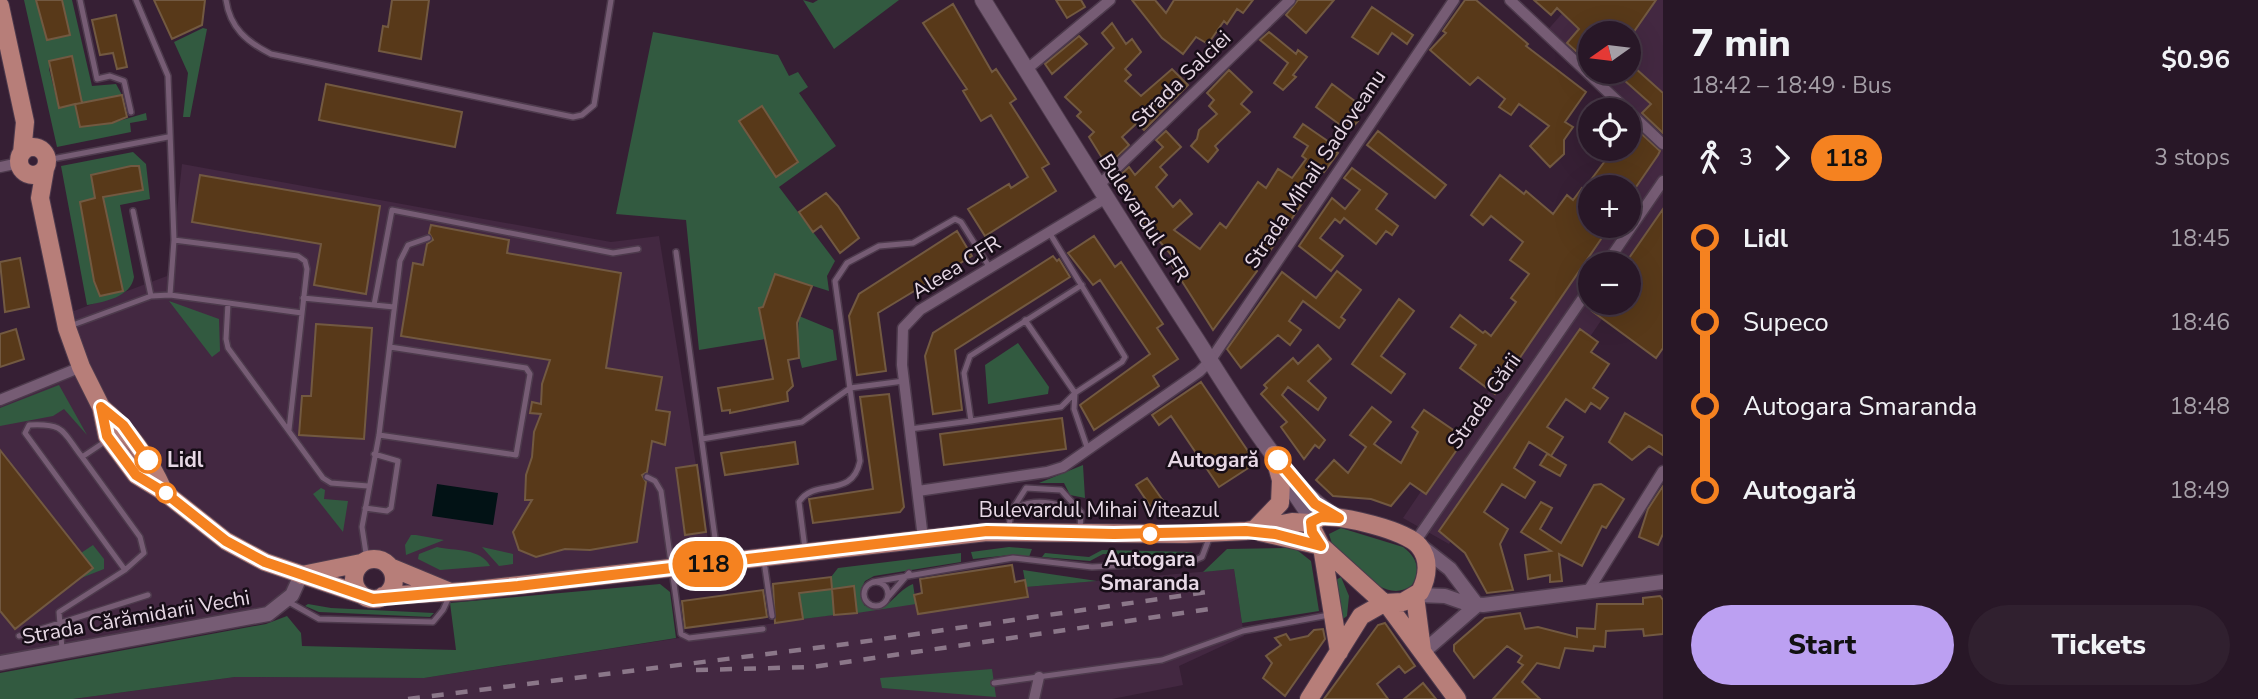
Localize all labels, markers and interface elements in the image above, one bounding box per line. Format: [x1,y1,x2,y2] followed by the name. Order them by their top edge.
[1691,18,1791,69] text: 7 min
[1578,21,1642,84] north arrow
[1578,21,1641,315] map controls
[1125,24,1237,134] street label: Strada Salciei
[2161,42,2230,77] text: $0.96
[1238,64,1392,274] street label: Strada Mihail Sadoveanu
[1691,70,1892,101] text: 18:42 – 18:49 · Bus
[1578,98,1641,161] button: locate
[1691,139,1729,177] icon: walk
[1763,139,1801,177] icon: forward
[1739,142,1753,173] text: 3
[1825,142,1868,174] text: 118
[2154,142,2230,173] text: 3 stops
[1092,148,1196,288] street label: Bulevardul CFR
[1578,175,1641,238] button: +
[1743,221,1788,256] text: Lidl
[2170,223,2230,254] text: 18:45
[906,229,1006,305] street label: Aleea CFR
[1578,252,1641,315] button: −
[1743,305,1829,340] text: Supeco
[2170,307,2230,338] text: 18:46
[1441,347,1527,455] street label: Strada Gării
[1743,389,1977,424] text: Autogara Smaranda
[2170,391,2230,422] text: 18:48
[167,446,204,474] place label: Lidl
[1167,446,1259,474] place label: Autogară
[135,447,161,473] marker: Lidl
[1265,447,1291,473] marker: Autogară
[1743,473,1856,508] text: Autogară
[2170,475,2230,506] text: 18:49
[156,483,176,503] unlabelled marker
[979,496,1220,524] street label: Bulevardul Mihai Viteazul
[1140,524,1160,544] marker: Autogara Smaranda
[668,541,748,587] line badge: 118
[1100,545,1200,597] place label: Autogara Smaranda
[686,548,730,580] text: 118
[20,583,252,651] street label: Strada Cărămidarii Vechi
[1691,605,1954,685] button: Start
[1968,605,2230,685] button: Tickets

